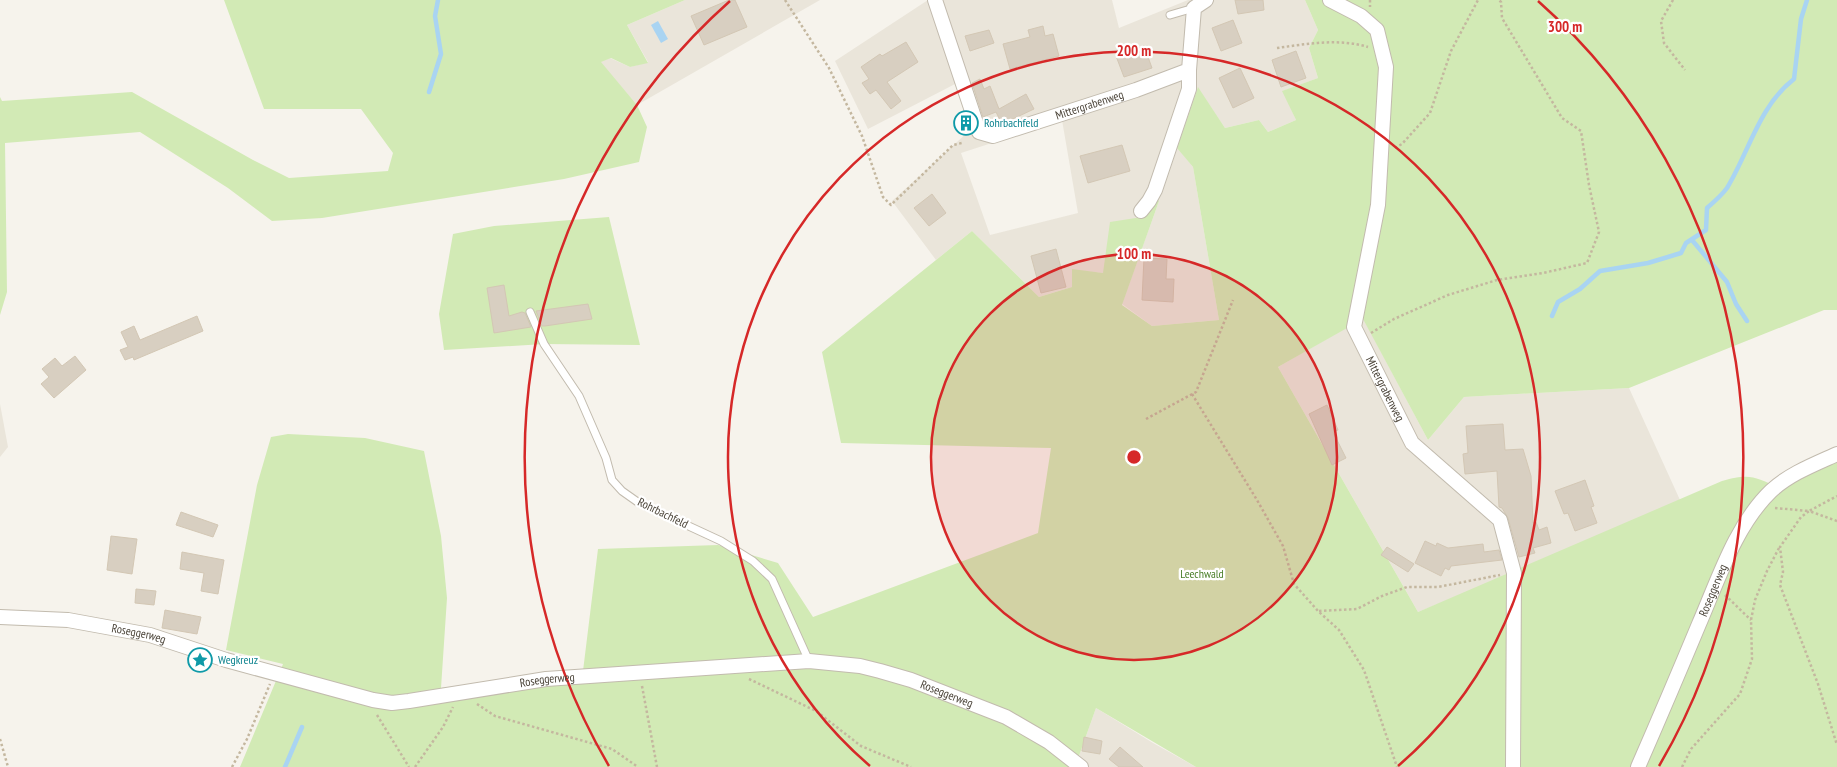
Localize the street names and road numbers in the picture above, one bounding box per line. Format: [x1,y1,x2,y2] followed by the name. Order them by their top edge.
[1053,87,1125,122] street label: Mittergrabenweg
[1363,354,1408,424] street label: Mittergrabenweg
[635,494,691,531] street label: Rohrbachfeld
[1695,562,1730,619] street label: Roseggerweg
[110,620,168,647] street label: Roseggerweg
[519,669,575,690] street label: Roseggerweg
[919,676,975,710] street label: Roseggerweg

